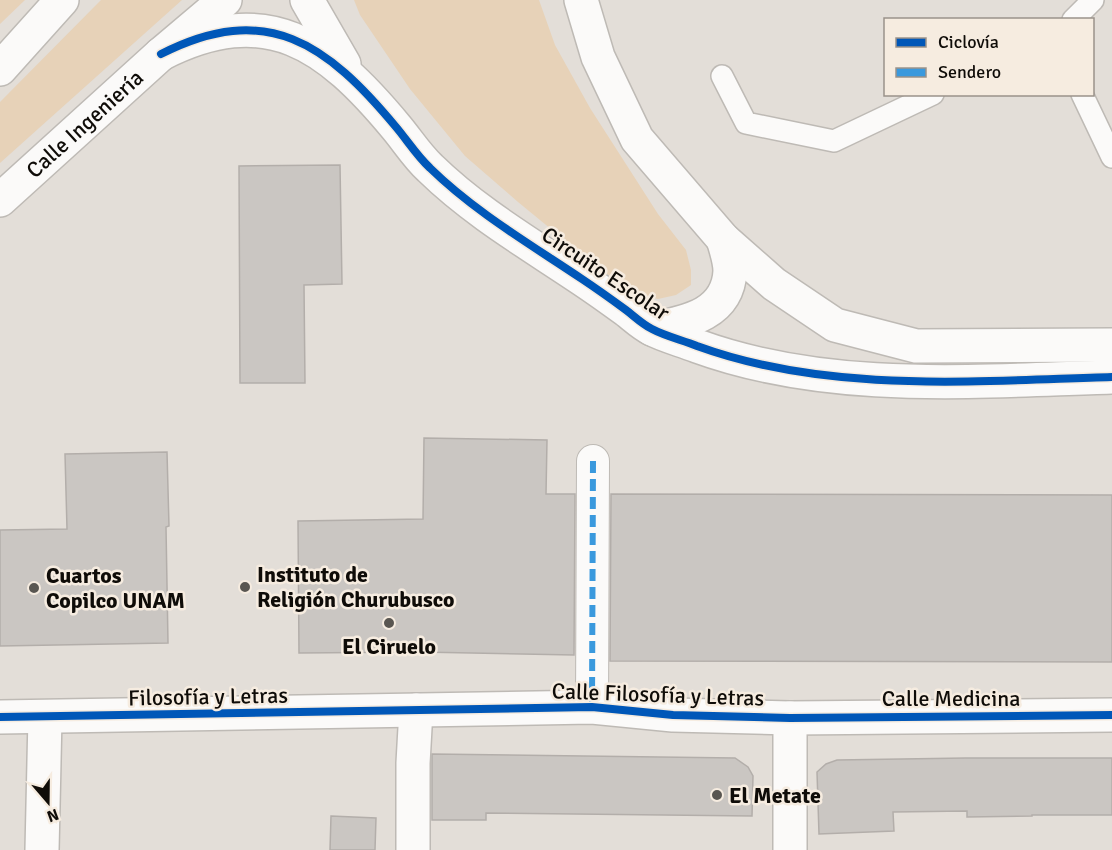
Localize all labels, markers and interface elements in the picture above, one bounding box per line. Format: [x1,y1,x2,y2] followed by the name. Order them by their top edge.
[884,18,1094,96] legend
[938,31,999,53] text: Ciclovía
[938,61,1001,83] text: Sendero
[21,64,149,184] street label: Calle Ingeniería
[537,221,675,326] street label: Circuito Escolar
[257,561,455,613] place label: Instituto de Religión Churubusco
[46,562,185,614] place label: Cuartos Copilco UNAM
[238,580,252,594] marker: Instituto de Religión Churubusco
[27,581,41,595] marker: Cuartos Copilco UNAM
[382,616,396,630] marker: El Ciruelo
[342,633,436,660] place label: El Ciruelo
[551,677,765,712] street label: Calle Filosofía y Letras
[128,682,288,711] street label: Filosofía y Letras
[882,685,1020,712] street label: Calle Medicina
[18,772,78,832] north arrow
[729,782,821,809] place label: El Metate
[710,788,724,802] marker: El Metate
[44,804,61,826] text: N

